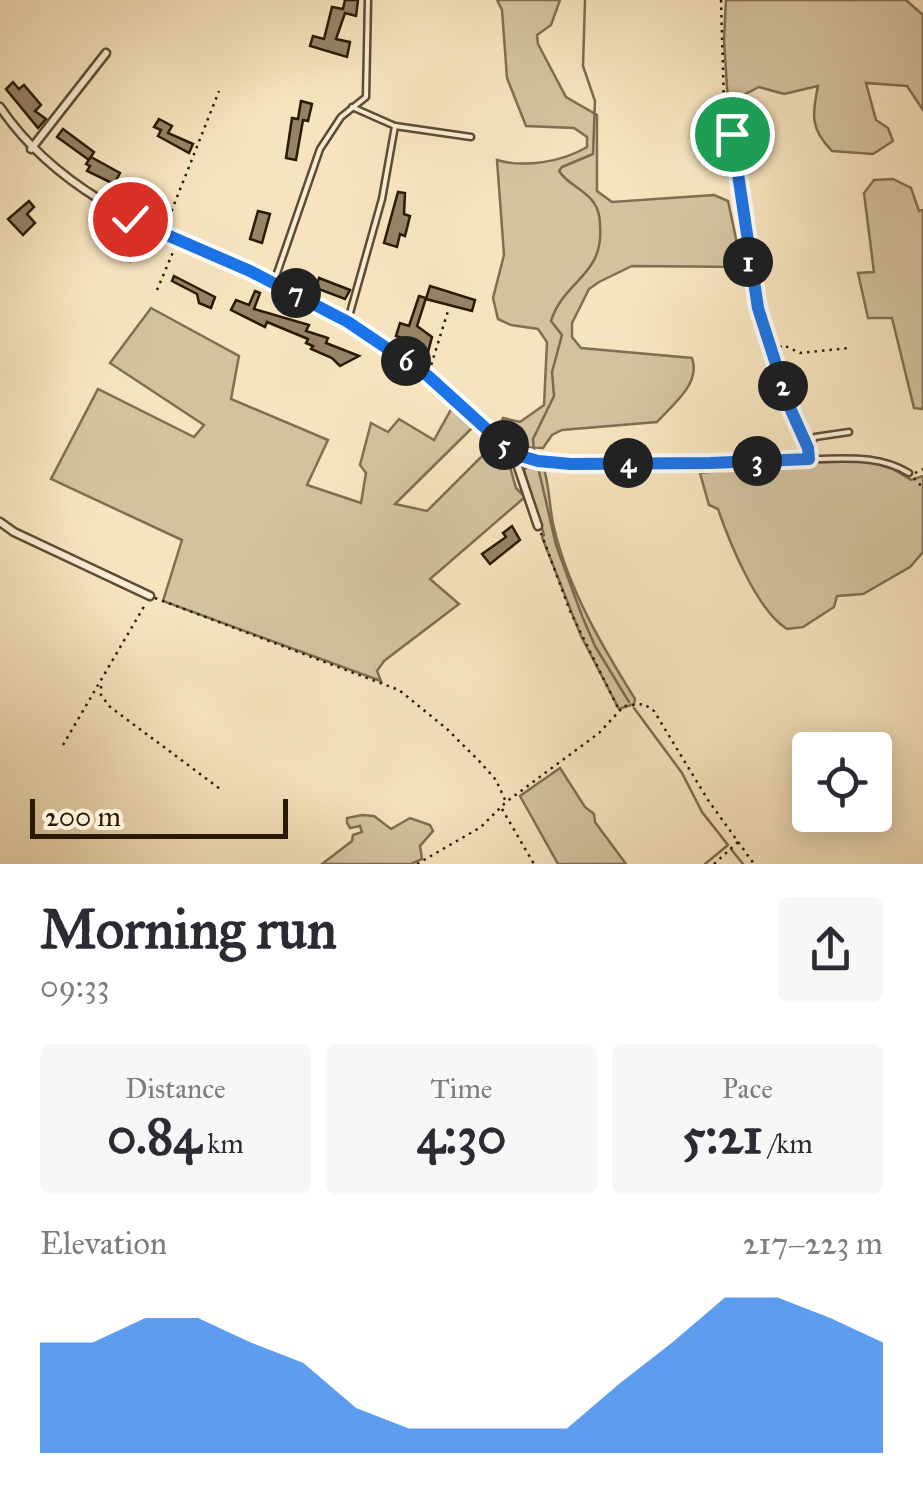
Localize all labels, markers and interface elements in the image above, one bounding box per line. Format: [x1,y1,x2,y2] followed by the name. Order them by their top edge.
[690,92,775,177] pin
[705,107,760,162] icon: arrive
[88,177,173,262] pin
[103,192,158,247] icon: check
[723,237,773,287] pin: 1
[742,244,754,279] text: 1
[271,268,321,318] pin: 7
[289,275,303,310] text: 7
[381,336,431,386] pin: 6
[399,343,413,378] text: 6
[758,361,808,411] pin: 2
[776,368,790,403] text: 2
[479,420,529,470] pin: 5
[497,427,511,462] text: 5
[732,436,782,486] pin: 3
[603,438,653,488] pin: 4
[751,443,763,478] text: 3
[620,445,636,480] text: 4
[792,732,892,832] map controls
[792,732,892,832] button: locate
[30,794,288,838] scale bar
[45,799,121,834] text: 200 m
[40,896,337,963] text: Morning run
[778,897,883,1002] button: share
[40,967,109,1006] text: 09:33
[125,1071,226,1106] text: Distance
[431,1071,493,1106] text: Time
[722,1071,773,1106] text: Pace
[107,1106,201,1167] text: 0.84
[417,1106,506,1167] text: 4:30
[682,1106,763,1167] text: 5:21
[201,1126,244,1161] text: km
[763,1126,813,1161] text: /km
[40,1224,167,1263] text: Elevation
[743,1224,883,1263] text: 217–223 m

